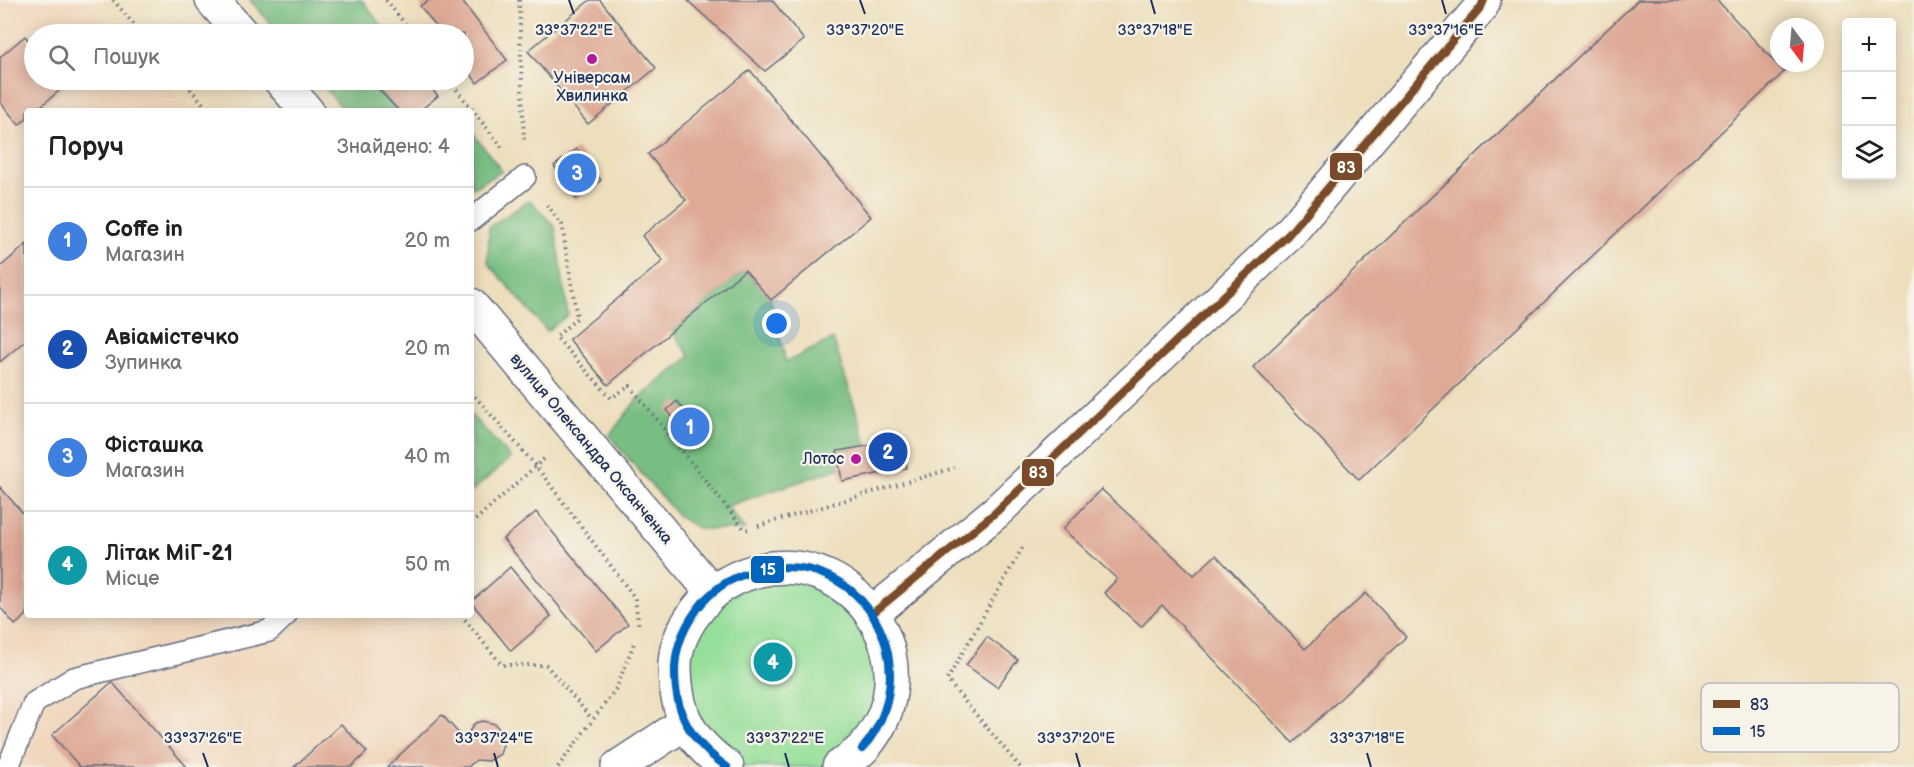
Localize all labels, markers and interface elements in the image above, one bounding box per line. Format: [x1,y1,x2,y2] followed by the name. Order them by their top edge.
[1770,18,1824,72] north arrow
[1842,18,1896,180] map controls
[1842,18,1896,72] button: +
[535,21,613,40] text: 33°37'22"E
[826,21,904,40] text: 33°37'20"E
[1117,21,1193,40] text: 33°37'18"E
[1408,21,1484,40] text: 33°37'16"E
[24,24,474,90] search box
[45,41,78,74] icon: search
[93,44,160,71] text: Пошук
[585,52,599,66] marker: Універсам Хвилинка
[553,69,631,106] place label: Універсам Хвилинка
[1842,72,1896,126] button: −
[1842,126,1896,180] button: layers
[48,132,124,163] text: Поруч
[337,135,450,159] text: Знайдено: 4
[558,150,596,195] pin: 3
[1329,152,1363,181] line badge: 83
[1337,159,1355,178] text: 83
[105,216,183,243] text: Coffe in
[63,229,72,253] text: 1
[405,229,450,253] text: 20 m
[105,243,185,267] text: Магазин
[762,309,791,338] your location
[105,324,239,351] text: Авіамістечко
[62,337,73,361] text: 2
[405,337,450,361] text: 20 m
[506,350,677,549] street label: вулиця Олександра Оксанченка
[105,351,182,375] text: Зупинка
[670,404,710,450] pin: 1
[868,430,908,474] pin: 2
[105,432,203,459] text: Фісташка
[62,445,73,469] text: 3
[404,445,450,469] text: 40 m
[801,450,844,469] place label: Лотос
[849,452,863,466] marker: Лотос
[1021,458,1055,487] line badge: 83
[105,459,185,483] text: Магазин
[1029,464,1047,483] text: 83
[105,540,233,567] text: Літак МіГ-21
[62,553,73,577] text: 4
[405,553,450,577] text: 50 m
[750,555,785,584] line badge: 15
[760,561,776,580] text: 15
[105,567,159,591] text: Місце
[754,640,792,684] pin: 4
[1701,683,1899,752] legend
[1750,696,1769,715] text: 83
[1750,723,1765,742] text: 15
[164,729,242,748] text: 33°37'26"E
[455,729,533,748] text: 33°37'24"E
[746,729,824,748] text: 33°37'22"E
[1037,729,1115,748] text: 33°37'20"E
[1329,729,1405,748] text: 33°37'18"E

